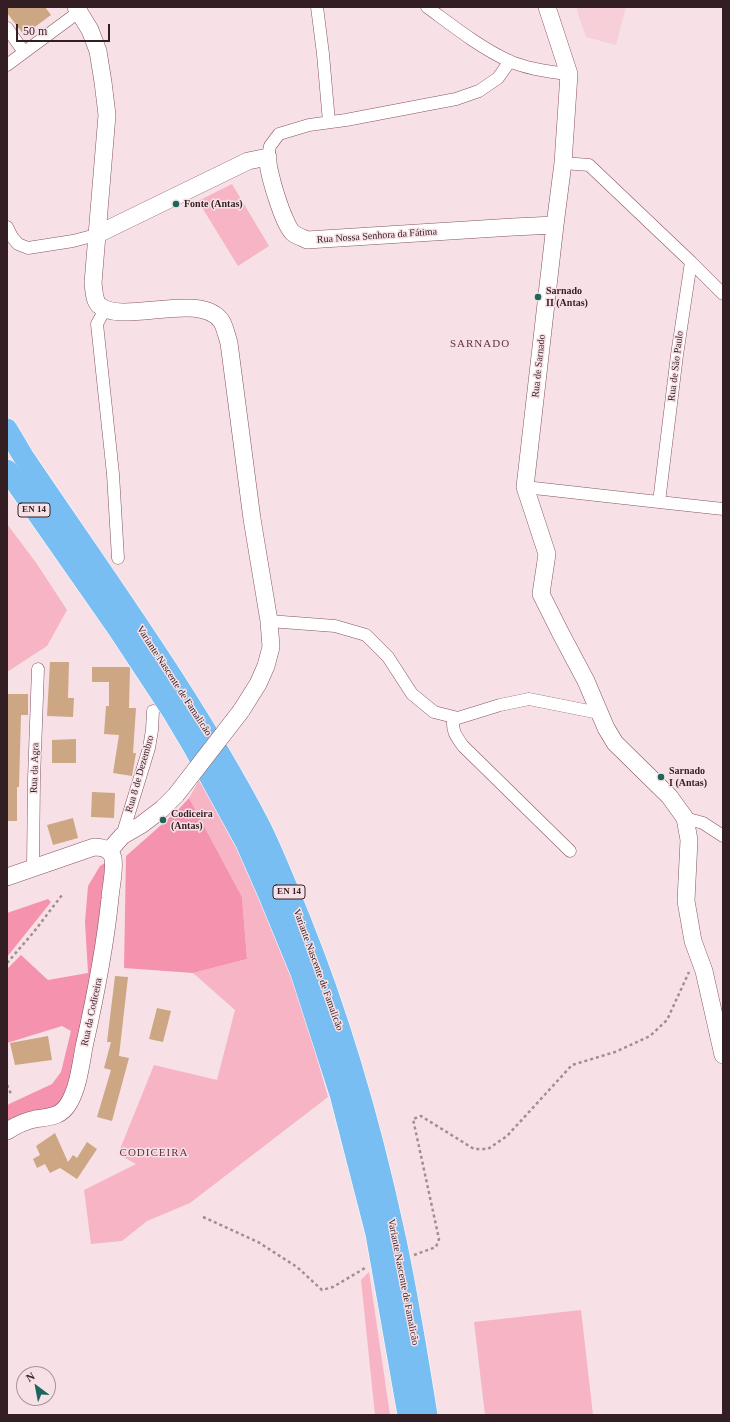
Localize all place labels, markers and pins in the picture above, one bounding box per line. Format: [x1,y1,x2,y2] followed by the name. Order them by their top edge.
[184,198,243,210] place label: Fonte (Antas)
[171,199,181,209] marker: Fonte (Antas)
[546,285,588,308] place label: Sarnado II (Antas)
[533,292,543,302] marker: Sarnado II (Antas)
[669,765,707,788] place label: Sarnado I (Antas)
[656,772,666,782] marker: Sarnado I (Antas)
[171,808,213,832] place label: Codiceira (Antas)
[158,815,168,825] marker: Codiceira (Antas)

